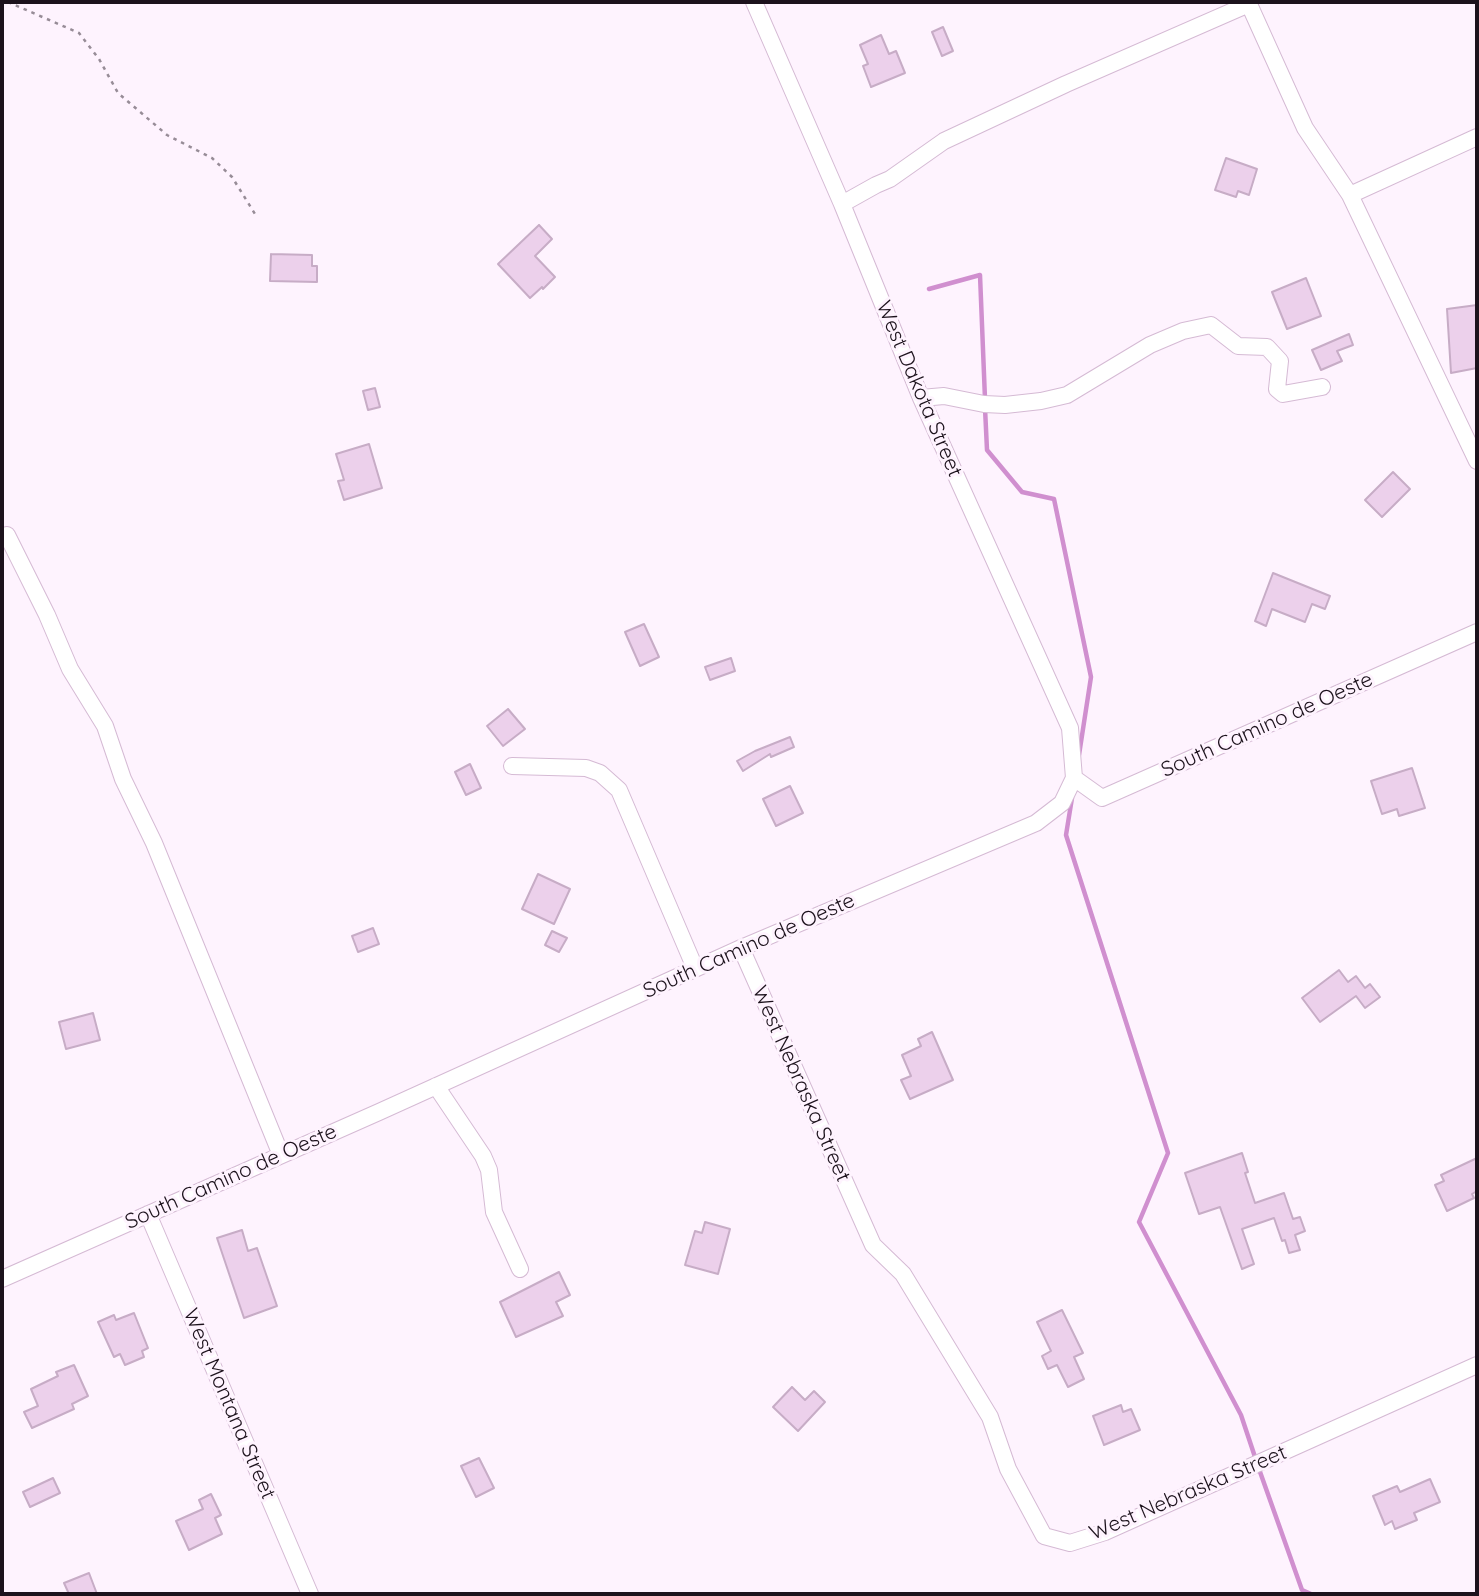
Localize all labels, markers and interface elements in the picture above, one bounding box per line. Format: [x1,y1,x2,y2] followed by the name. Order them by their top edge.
[871,297,967,481] street label: West Dakota Street
[1157,667,1377,783] street label: South Camino de Oeste
[639,888,859,1004] street label: South Camino de Oeste
[746,982,856,1186] street label: West Nebraska Street
[121,1119,341,1235] street label: South Camino de Oeste
[177,1305,281,1503] street label: West Montana Street
[1086,1440,1290,1546] street label: West Nebraska Street

